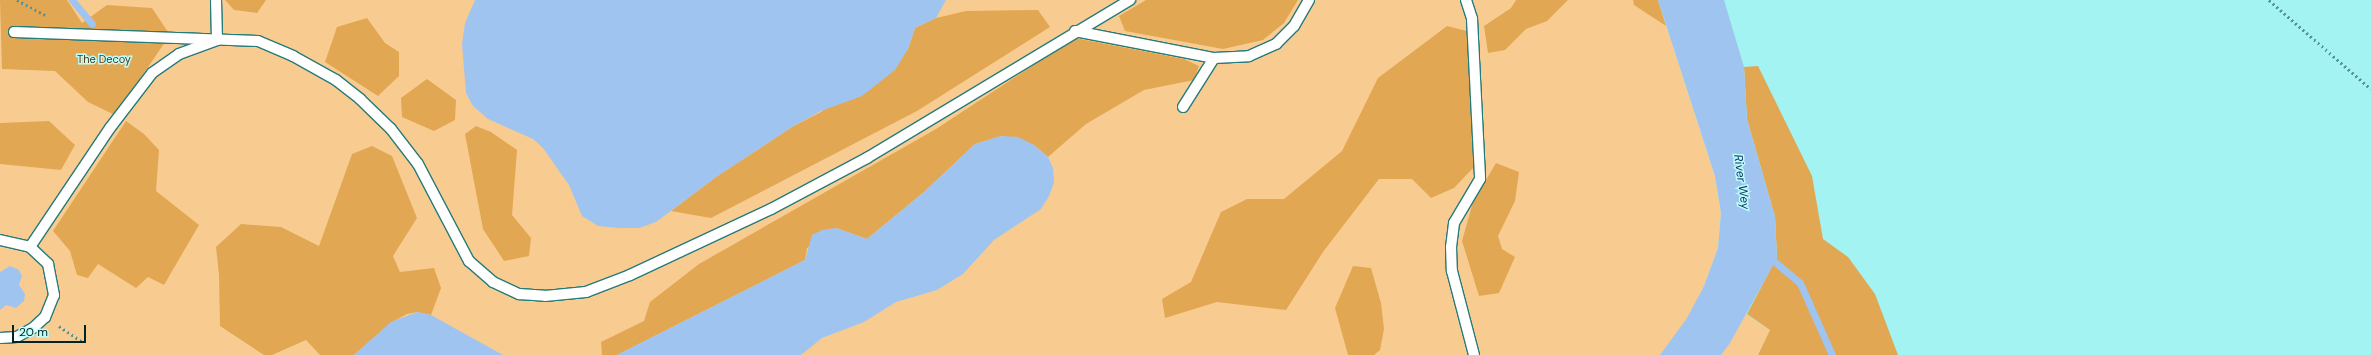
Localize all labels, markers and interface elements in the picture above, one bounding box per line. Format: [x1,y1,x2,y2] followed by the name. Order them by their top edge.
[77,52,131,66] park label: The Decoy
[1730,154,1752,210] water label: River Wey
[14,317,88,343] scale bar
[19,324,48,340] text: 20 m

